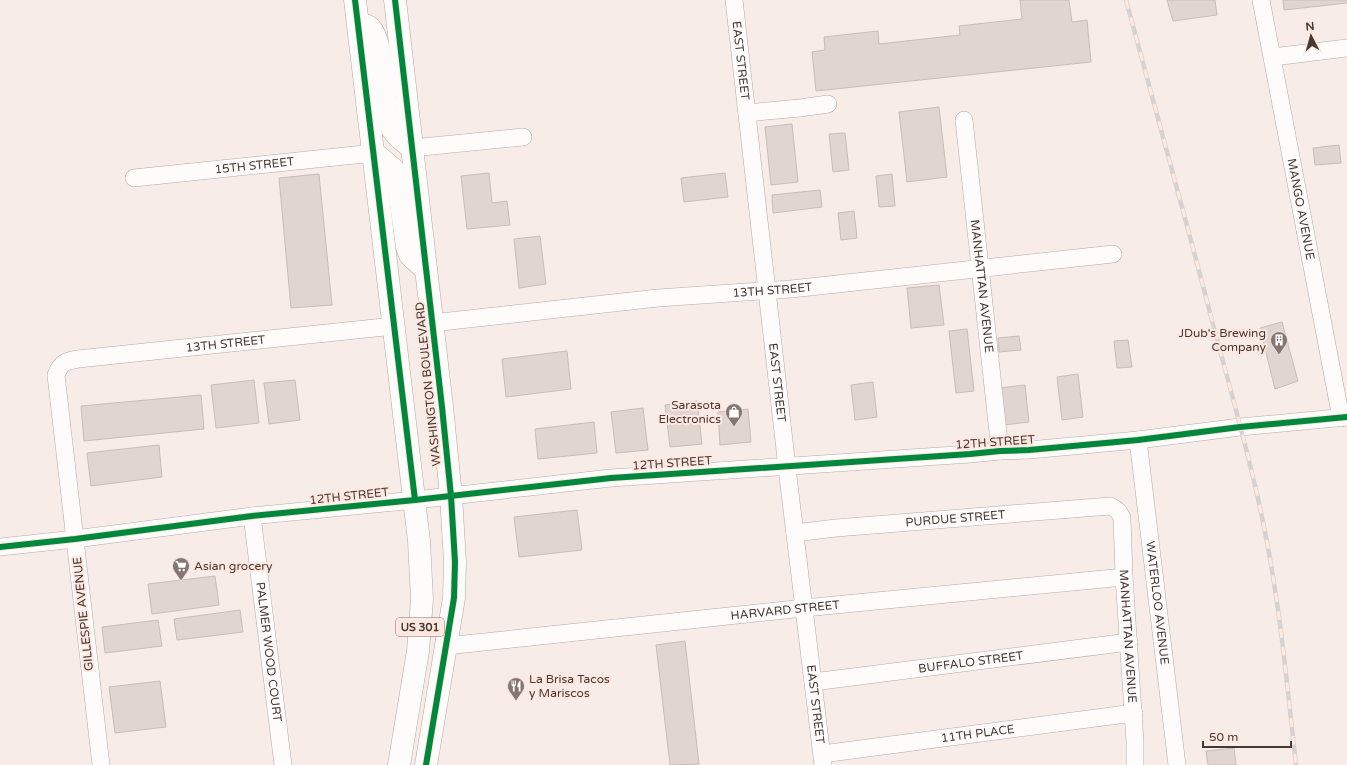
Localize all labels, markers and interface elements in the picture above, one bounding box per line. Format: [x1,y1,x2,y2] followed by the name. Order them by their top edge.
[1291,16,1331,56] north arrow
[729,20,752,102] street label: EAST STREET
[1305,20,1315,33] text: N
[214,154,296,177] street label: 15TH STREET
[1284,157,1318,261] street label: MANGO AVENUE
[968,219,996,354] street label: MANHATTAN AVENUE
[732,280,814,300] street label: 13TH STREET
[412,301,444,467] street label: WASHINGTON BOULEVARD
[1178,326,1267,354] place label: JDub's Brewing Company
[1269,330,1289,355] building icon: JDub's Brewing Company
[185,332,267,355] street label: 13TH STREET
[766,342,789,423] street label: EAST STREET
[658,398,721,426] place label: Sarasota Electronics
[724,402,744,427] shop icon: Sarasota Electronics
[955,432,1036,452] street label: 12TH STREET
[632,453,713,473] street label: 12TH STREET
[308,485,390,507] street label: 12TH STREET
[905,507,1006,529] street label: PURDUE STREET
[1143,540,1172,666] street label: WATERLOO AVENUE
[70,556,96,672] street label: GILLESPIE AVENUE
[171,556,191,581] supermarket icon: Asian grocery
[194,559,273,573] place label: Asian grocery
[1117,569,1139,704] street label: MANHATTAN AVENUE
[253,581,285,723] street label: PALMER WOOD COURT
[730,598,841,623] street label: HARVARD STREET
[396,618,444,636] road number: US 301
[917,648,1025,676] street label: BUFFALO STREET
[804,664,827,745] street label: EAST STREET
[529,672,610,700] place label: La Brisa Tacos y Mariscos
[506,676,526,701] restaurant icon: La Brisa Tacos y Mariscos
[940,722,1016,745] street label: 11TH PLACE
[1203,723,1291,749] scale bar
[1209,730,1238,744] text: 50 m

